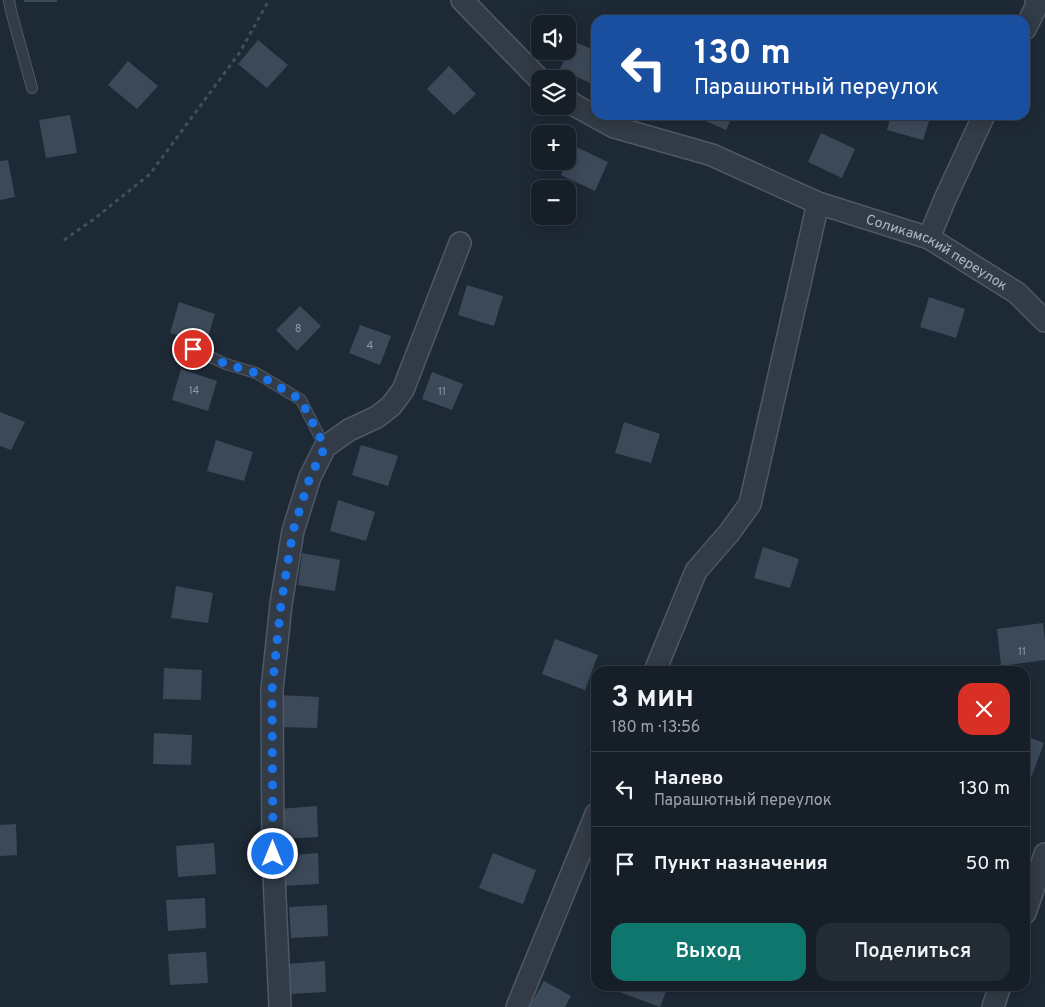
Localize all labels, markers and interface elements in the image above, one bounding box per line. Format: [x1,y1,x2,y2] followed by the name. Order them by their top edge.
[531,15,576,225] map controls
[531,15,576,60] button: sound
[694,32,791,76] text: 130 m
[611,35,676,100] icon: left
[531,70,576,115] button: layers
[694,75,939,102] text: Парашютный переулок
[531,125,576,170] button: +
[531,180,576,225] button: −
[863,212,1010,295] street label: Соликамский переулок
[295,322,301,336] house number: 8
[172,328,214,370] pin
[179,335,207,363] icon: arrive
[367,339,374,353] house number: 4
[189,384,200,398] house number: 14
[438,385,446,399] house number: 11
[1018,645,1026,659] house number: 11
[611,680,694,717] text: 3 мин
[958,683,1010,735] button: close
[611,718,700,738] text: 180 m · 13:56
[654,767,723,791] text: Налево
[611,775,639,803] icon: left
[959,777,1010,801] text: 130 m
[654,791,832,811] text: Парашютный переулок
[246,827,298,879] position arrow
[611,850,639,878] icon: arrive
[654,852,828,876] text: Пункт назначения
[965,852,1010,876] text: 50 m
[611,923,806,981] button: Выход
[816,923,1010,981] button: Поделиться

